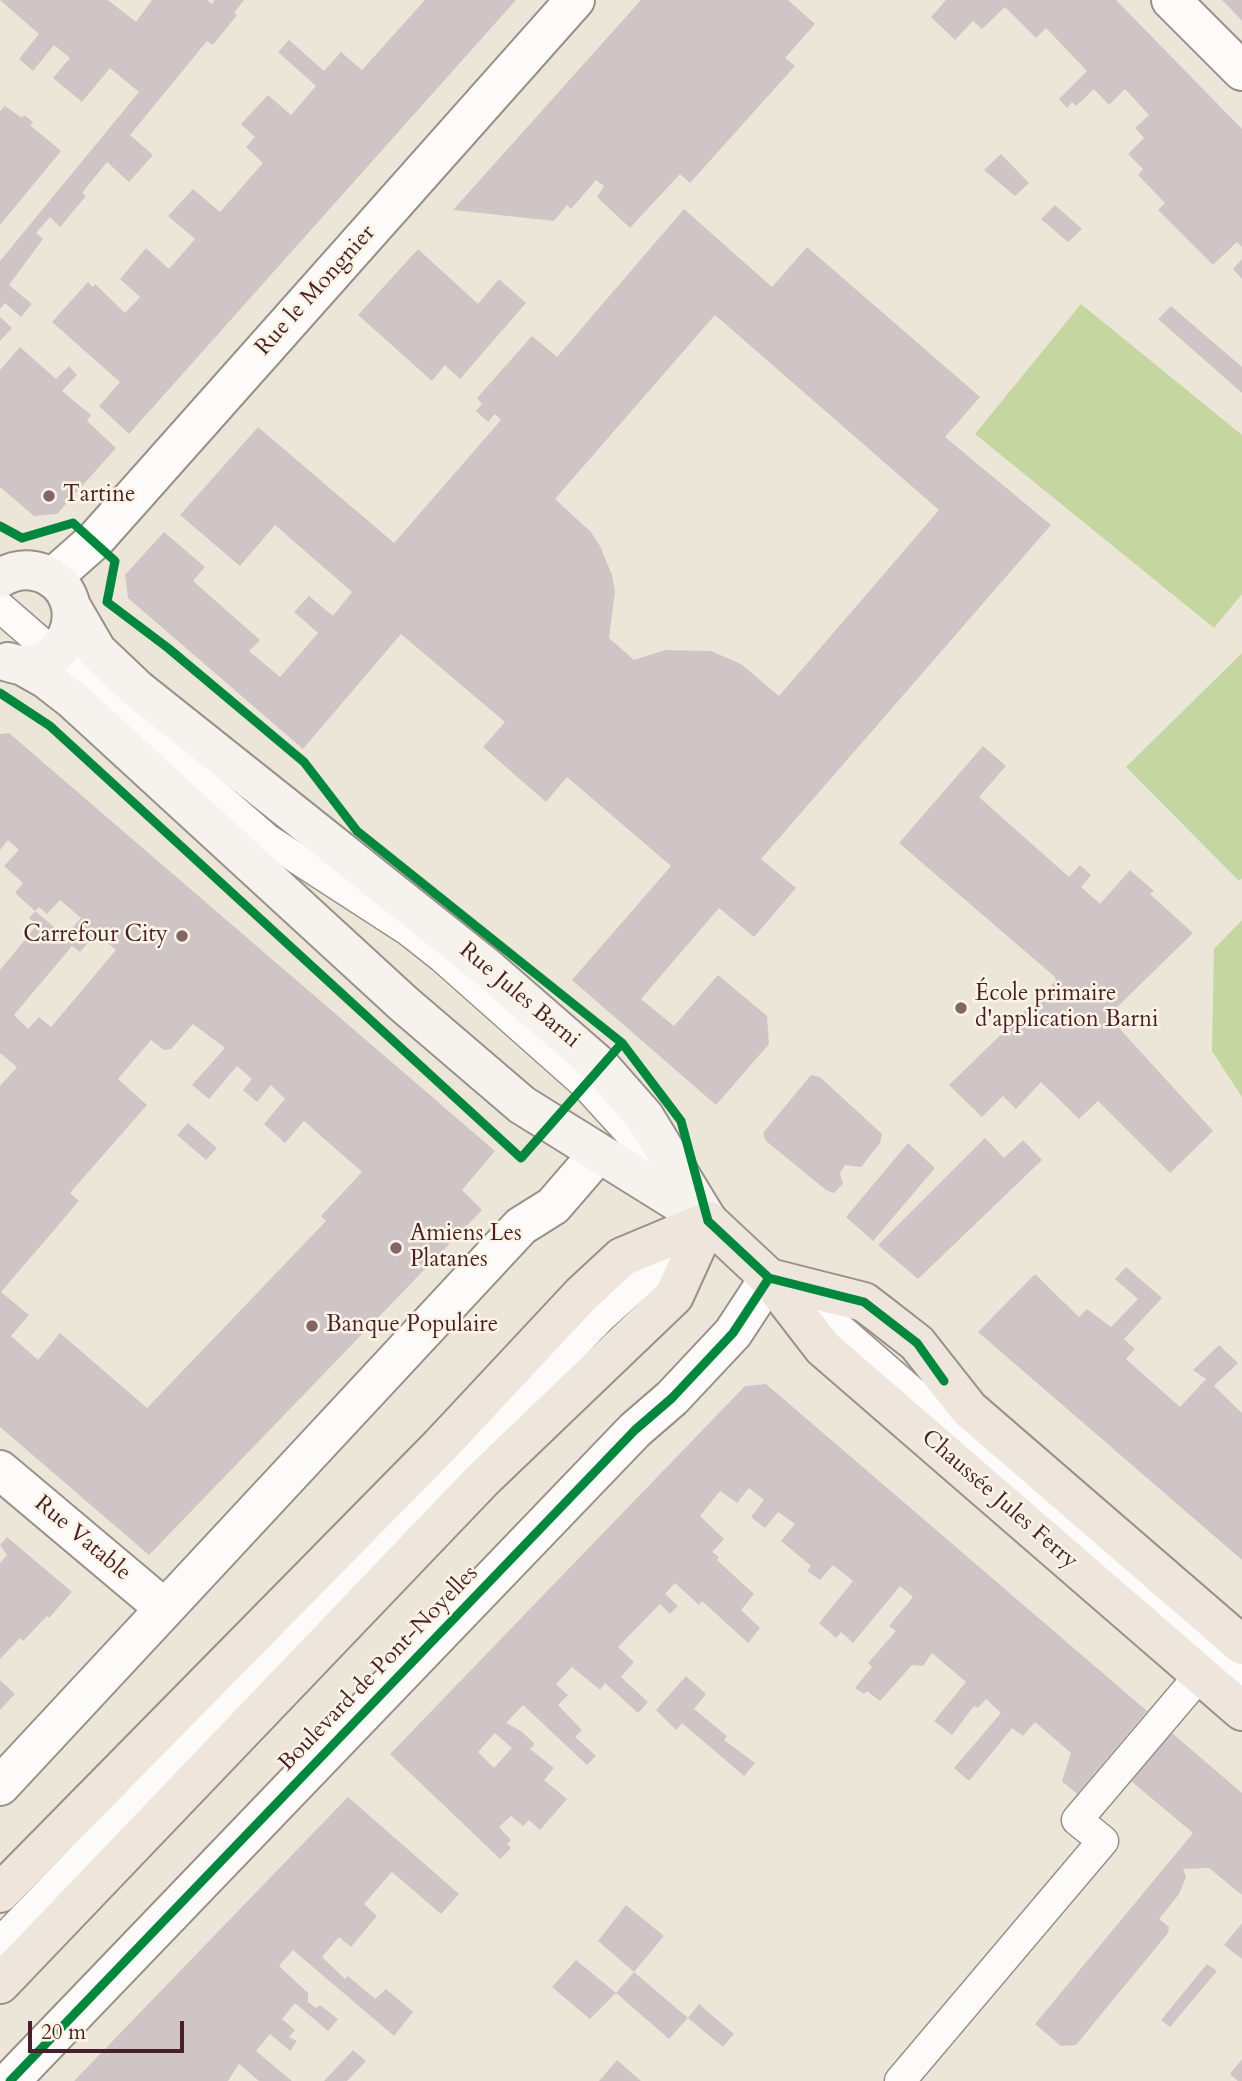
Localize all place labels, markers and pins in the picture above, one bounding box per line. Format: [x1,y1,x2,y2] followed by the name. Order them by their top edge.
[63,482,135,510] place label: Tartine
[41,488,57,504] marker: Tartine
[23,922,168,950] place label: Carrefour City
[174,928,190,944] marker: Carrefour City
[975,981,1159,1035] place label: École primaire d'application Barni
[953,1000,969,1016] marker: École primaire d'application Barni
[410,1221,522,1275] place label: Amiens Les Platanes
[388,1240,404,1256] marker: Amiens Les Platanes
[326,1312,498,1340] place label: Banque Populaire
[304,1318,320,1334] marker: Banque Populaire

